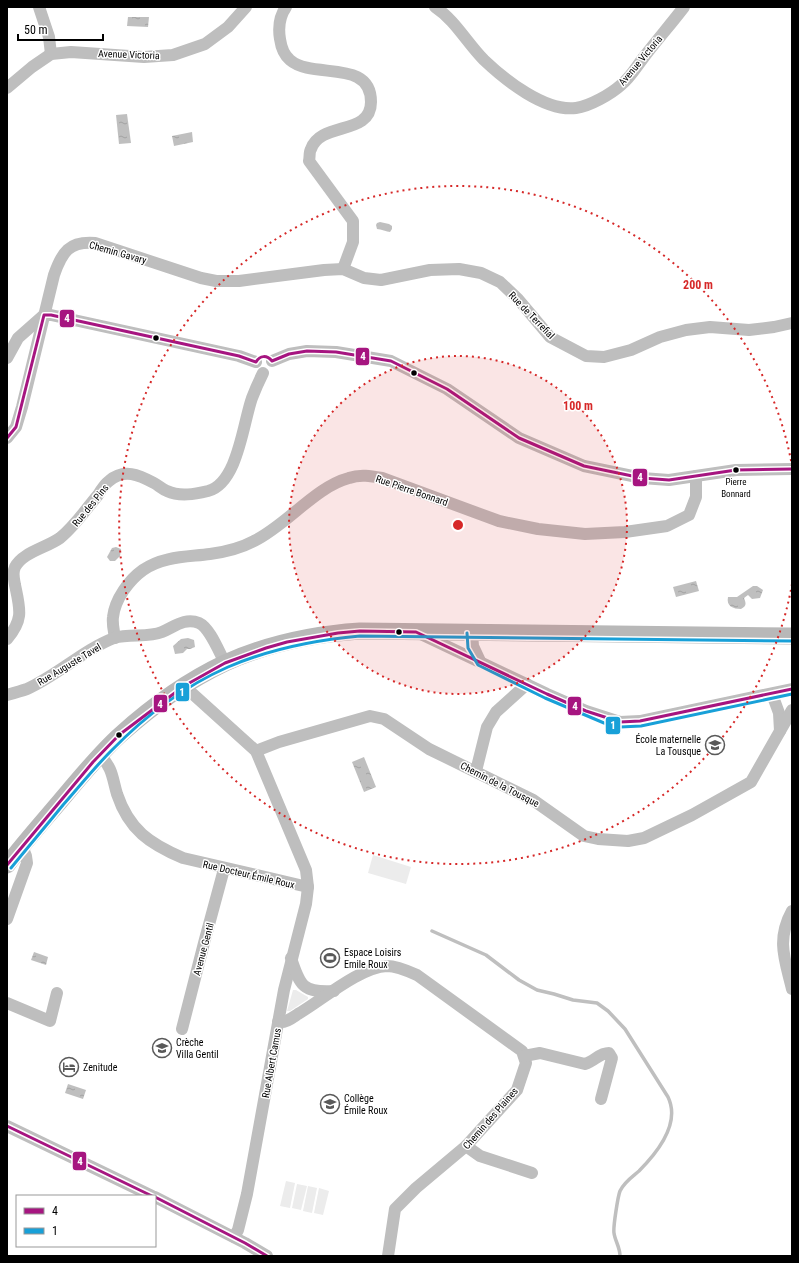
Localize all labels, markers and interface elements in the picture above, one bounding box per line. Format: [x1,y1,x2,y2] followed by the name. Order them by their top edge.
[18,16,103,42] scale bar
[24,23,48,37] text: 50 m
[616,33,665,87] street label: Avenue Victoria
[98,48,160,61] street label: Avenue Victoria
[88,239,148,266] street label: Chemin Gavary
[683,278,713,292] text: 200 m
[507,290,557,341] street label: Rue de Terrefial
[59,309,75,328] line badge: 4
[64,312,70,325] text: 4
[151,333,161,343] unlabelled marker
[355,347,370,366] line badge: 4
[360,350,366,363] text: 4
[409,368,419,378] unlabelled marker
[563,399,593,413] text: 100 m
[731,465,741,475] marker: Pierre Bonnard
[632,468,648,487] line badge: 4
[637,471,643,484] text: 4
[374,473,449,508] street label: Rue Pierre Bonnard
[721,477,751,499] place label: Pierre Bonnard
[70,482,111,529] street label: Rue des Pins
[451,518,465,532] centre of rings
[394,627,404,637] unlabelled marker
[35,641,103,688] street label: Rue Auguste Tavel
[175,682,190,702] line badge: 1
[179,686,185,699] text: 1
[153,694,168,713] line badge: 4
[567,696,582,716] line badge: 4
[157,698,163,711] text: 4
[572,700,578,713] text: 4
[605,716,621,735] line badge: 1
[610,719,616,732] text: 1
[114,730,124,740] unlabelled marker
[635,733,701,757] place label: École maternelle La Tousque
[704,734,726,756] school or university icon: École maternelle La Tousque
[459,760,541,809] street label: Chemin de la Tousque
[202,858,297,891] street label: Rue Docteur Émile Roux
[191,922,216,977] street label: Avenue Gentil
[319,947,341,969] sports icon: Espace Loisirs Emile Roux
[344,947,402,970] place label: Espace Loisirs Emile Roux
[260,1027,283,1099] street label: Rue Albert Camus
[151,1037,173,1059] school or university icon: Crèche Villa Gentil
[176,1037,219,1060] place label: Crèche Villa Gentil
[58,1056,80,1078] hotel icon: Zenitude
[83,1062,118,1073] place label: Zenitude
[461,1085,520,1151] street label: Chemin des Plaines
[319,1093,341,1115] school or university icon: Collège Émile Roux
[344,1093,388,1116] place label: Collège Émile Roux
[72,1151,87,1171] line badge: 4
[77,1155,83,1168] text: 4
[16,1195,156,1247] legend
[52,1204,58,1218] text: 4
[52,1224,58,1238] text: 1

